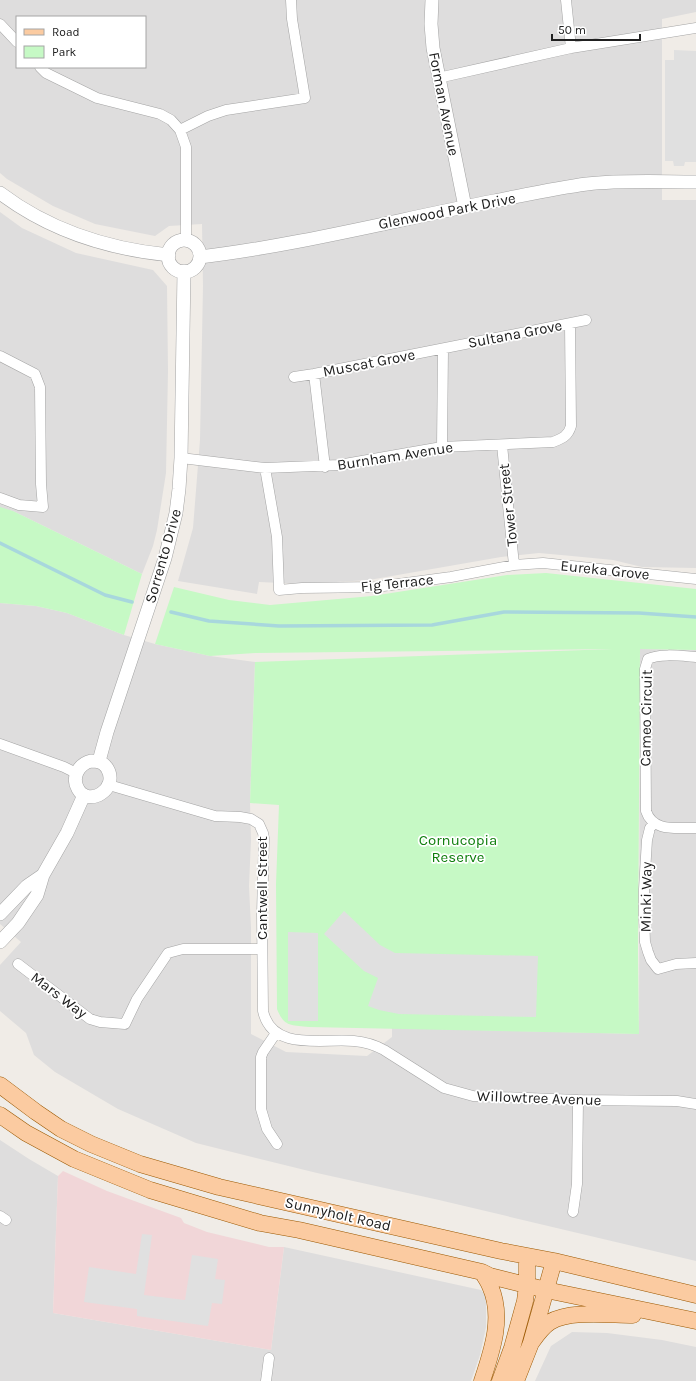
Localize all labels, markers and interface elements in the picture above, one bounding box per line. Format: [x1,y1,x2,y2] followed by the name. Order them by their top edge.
[16,16,146,68] legend
[552,16,640,42] scale bar
[558,23,586,37] text: 50 m
[52,25,80,39] text: Road
[52,45,77,59] text: Park
[425,51,463,157] street label: Forman Avenue
[377,189,517,233] street label: Glenwood Park Drive
[466,316,564,352] street label: Sultana Grove
[321,345,417,381] street label: Muscat Grove
[336,438,454,474] street label: Burnham Avenue
[495,462,521,547] street label: Tower Street
[141,507,185,605] street label: Sorrento Drive
[560,556,650,584] street label: Eureka Grove
[360,570,434,596] street label: Fig Terrace
[636,669,656,767] street label: Cameo Circuit
[419,831,497,866] park label: Cornucopia Reserve
[253,836,271,940] street label: Cantwell Street
[636,861,656,933] street label: Minki Way
[27,968,91,1022] street label: Mars Way
[476,1087,602,1109] street label: Willowtree Avenue
[283,1193,393,1235] street label: Sunnyholt Road

